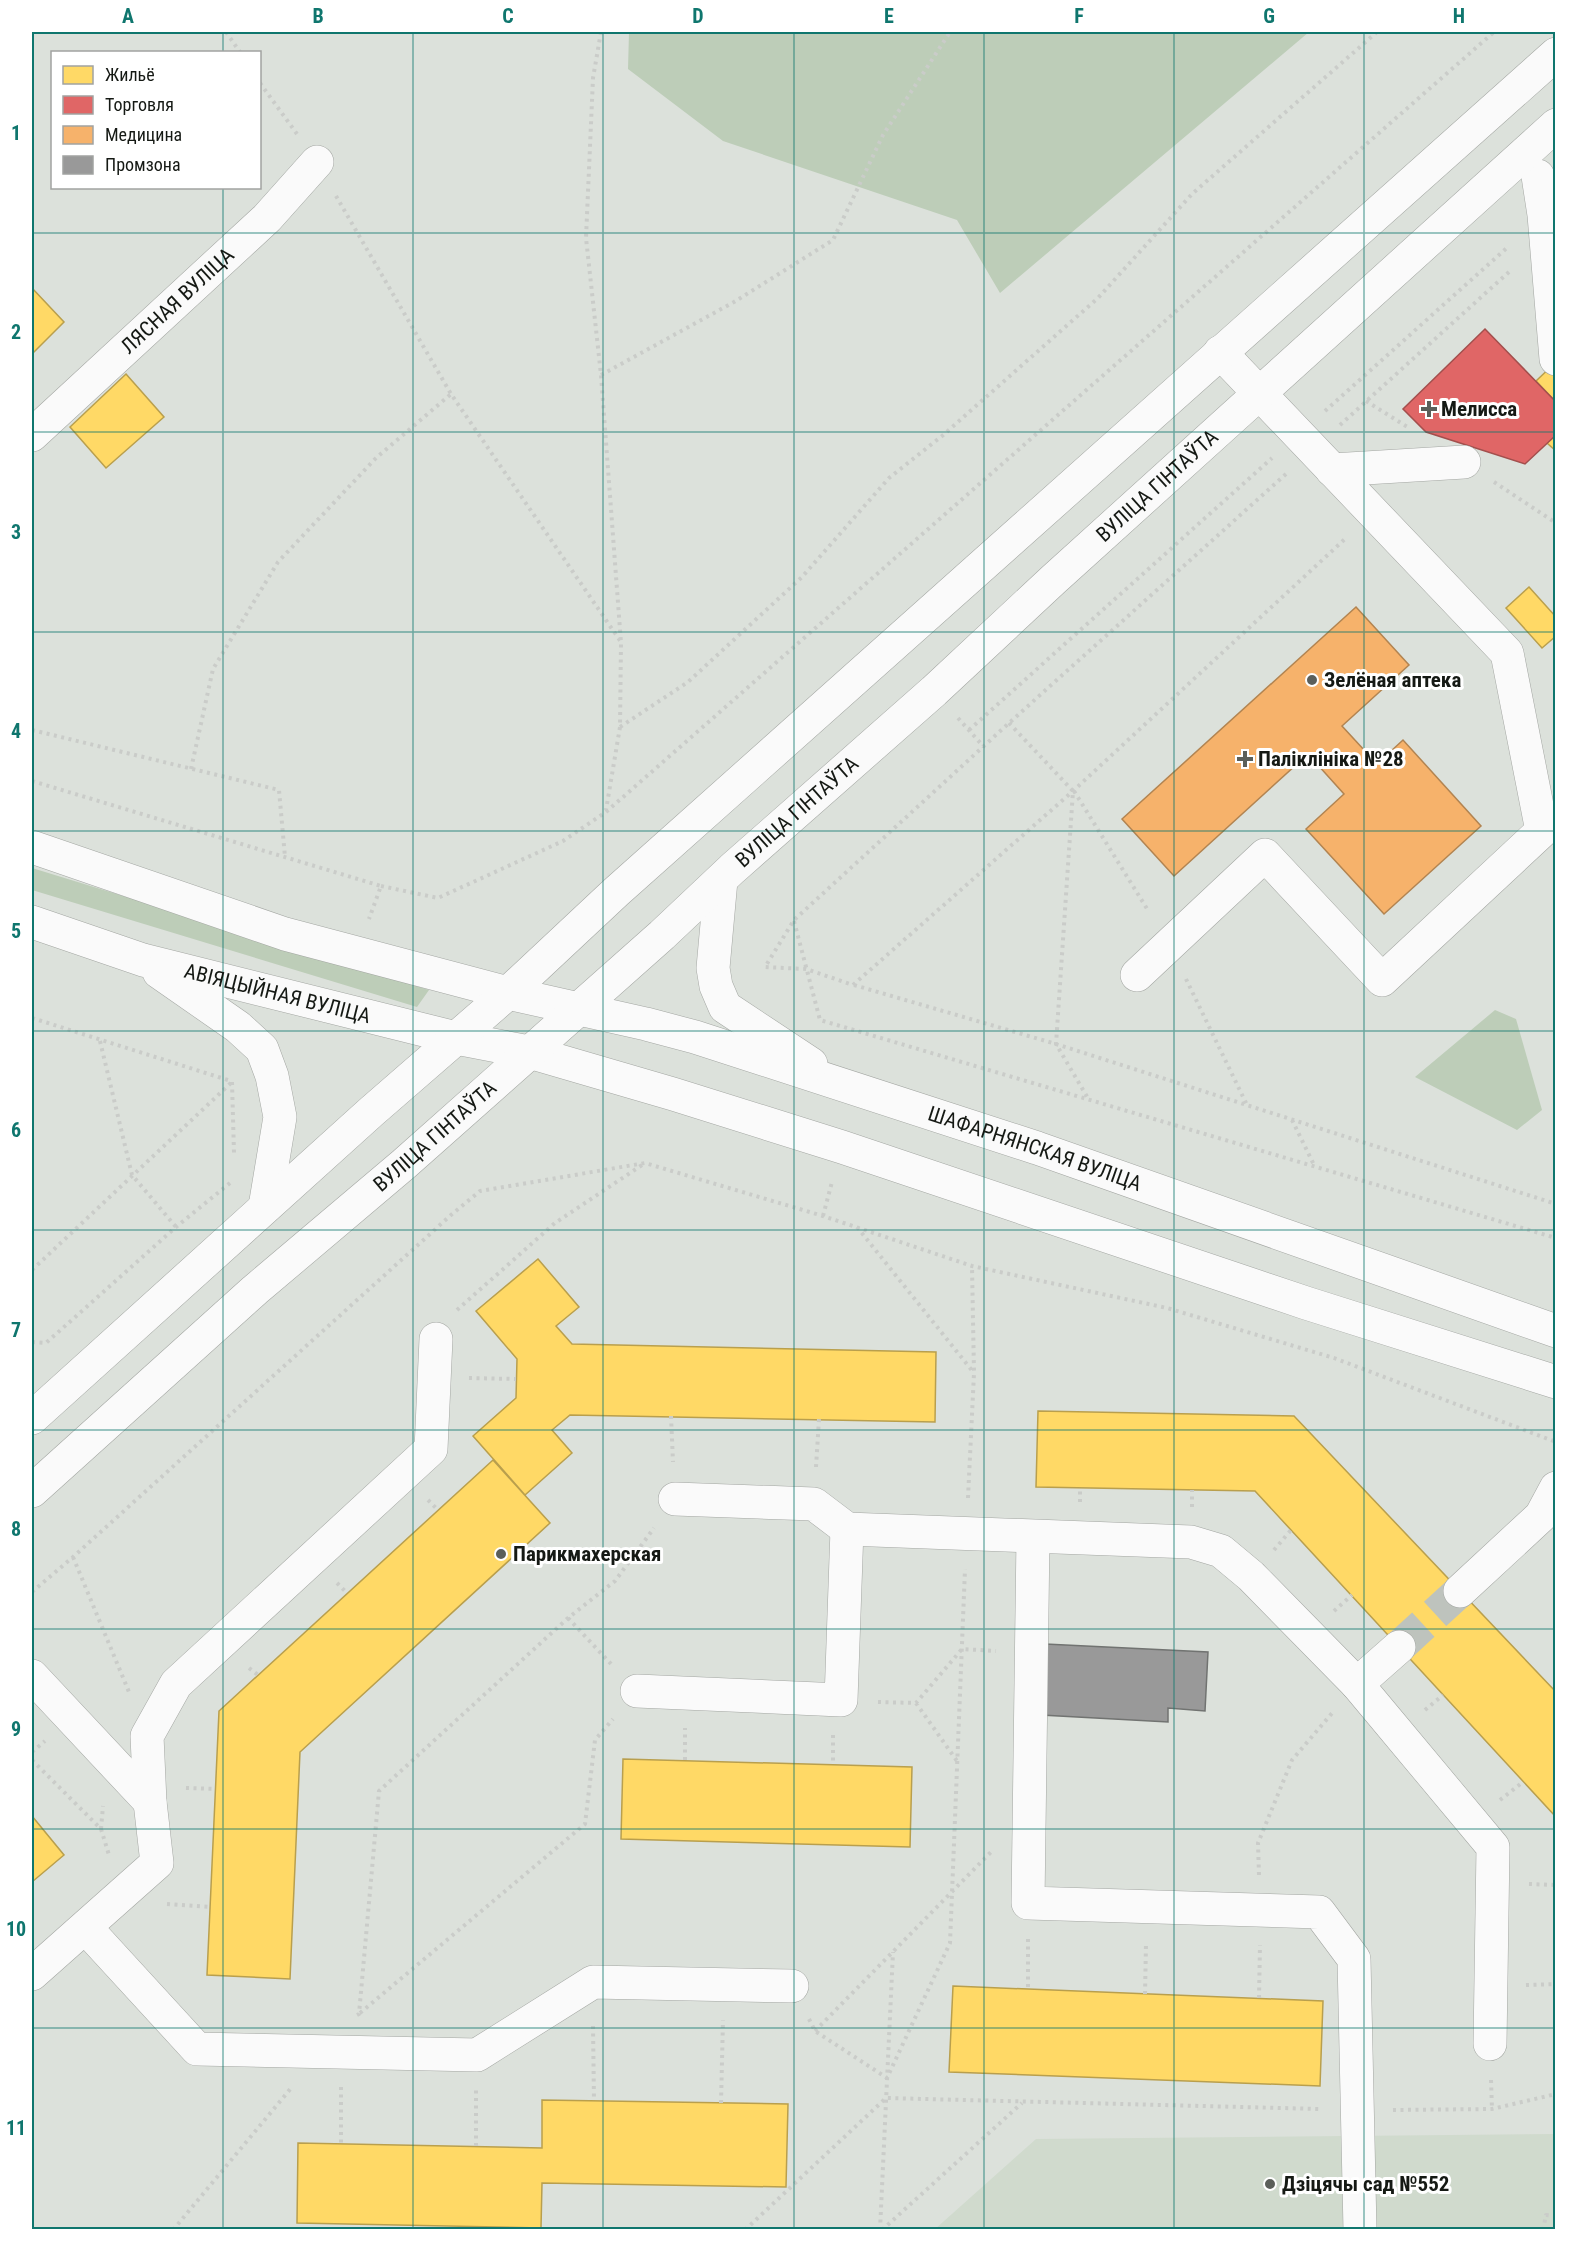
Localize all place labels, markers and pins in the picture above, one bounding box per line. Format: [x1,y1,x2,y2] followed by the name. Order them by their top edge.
[1441,397,1517,421] place label: Мелисса
[1422,402,1436,416] marker: Мелисса
[1324,668,1461,692] place label: Зелёная аптека
[1305,673,1319,687] marker: Зелёная аптека
[1258,747,1404,771] place label: Паліклініка №28
[1236,750,1254,768] marker: Паліклініка №28
[513,1542,661,1566] place label: Парикмахерская
[494,1547,508,1561] marker: Парикмахерская
[1282,2172,1449,2196] place label: Дзіцячы сад №552
[1263,2177,1277,2191] marker: Дзіцячы сад №552

